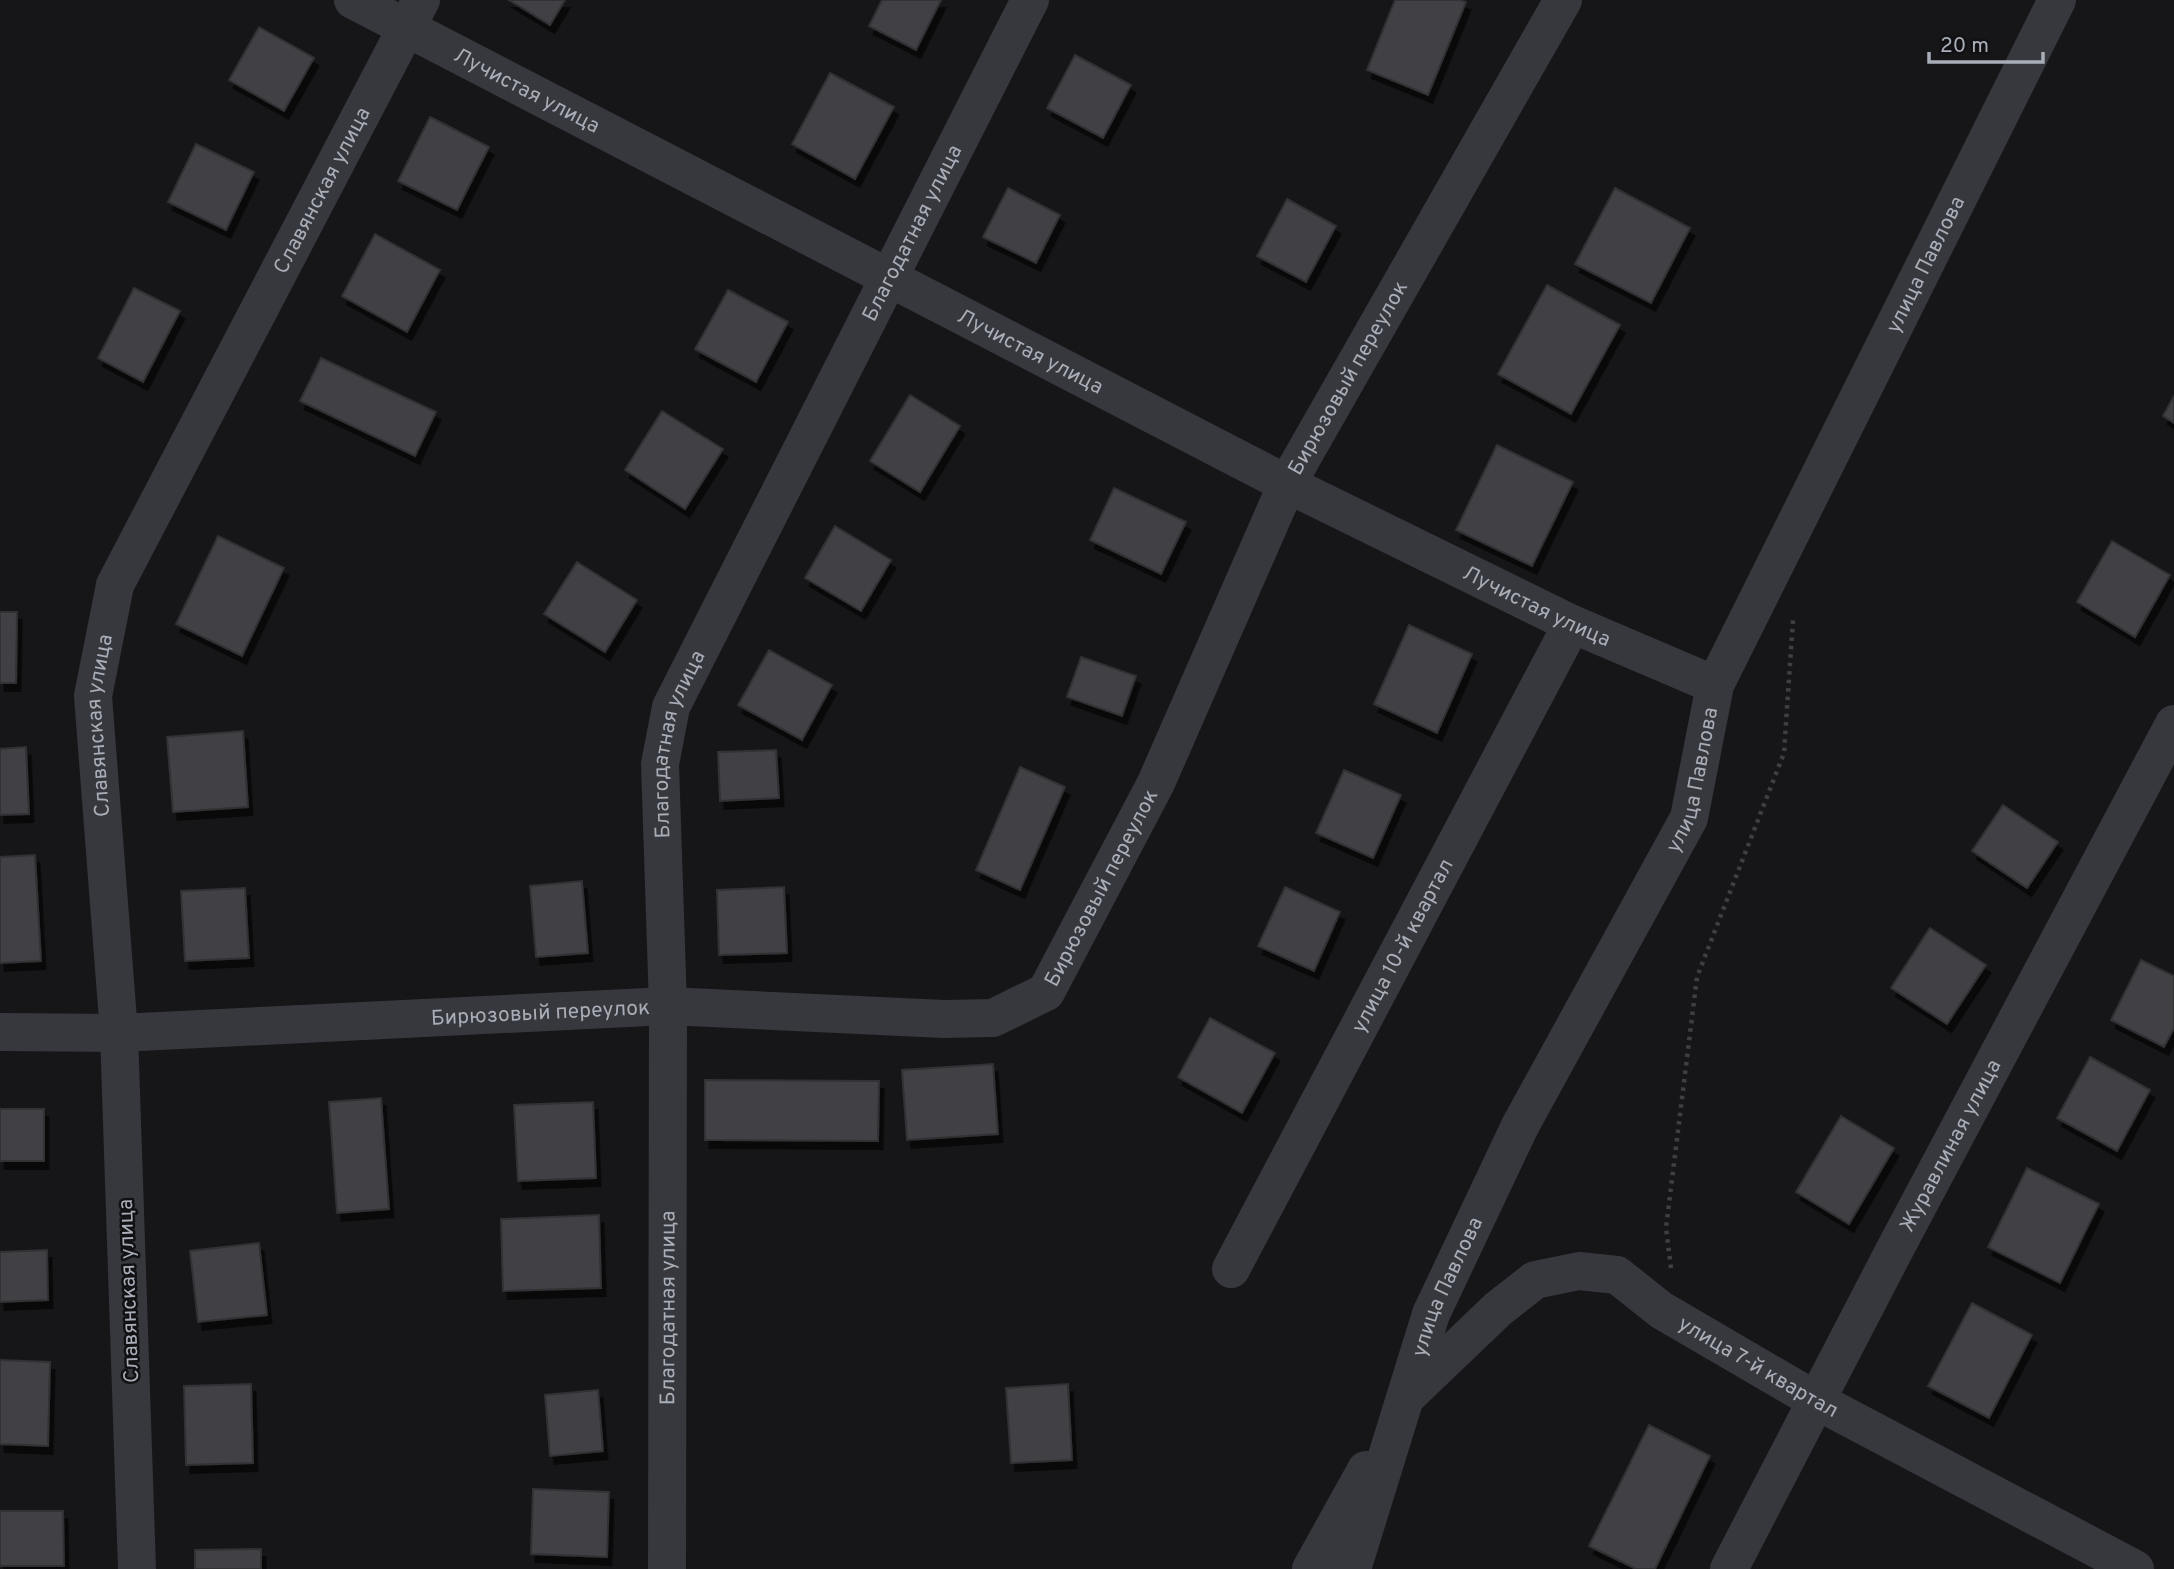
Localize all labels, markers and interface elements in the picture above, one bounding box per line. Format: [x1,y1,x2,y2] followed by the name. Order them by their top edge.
[1929,21,2043,65] scale bar
[1940,33,1989,60] text: 20 m
[449,42,604,141] street label: Лучистая улица
[268,103,378,279] street label: Славянская улица
[857,141,969,326] street label: Благодатная улица
[1881,192,1972,338] street label: улица Павлова
[1283,277,1415,480] street label: Бирюзовый переулок
[952,303,1107,401] street label: Лучистая улица
[1458,560,1614,654] street label: Лучистая улица
[81,632,120,818] street label: Славянская улица
[648,646,713,839] street label: Благодатная улица
[1661,705,1725,858] street label: улица Павлова
[1039,785,1165,992] street label: Бирюзовый переулок
[1346,854,1460,1038] street label: улица 10-й квартал
[430,995,651,1033] street label: Бирюзовый переулок
[1895,1055,2008,1237] street label: Журавлиная улица
[113,1198,146,1384] street label: Славянская улица
[655,1211,683,1405] street label: Благодатная улица
[1407,1213,1490,1360] street label: улица Павлова
[1673,1311,1843,1425] street label: улица 7-й квартал

